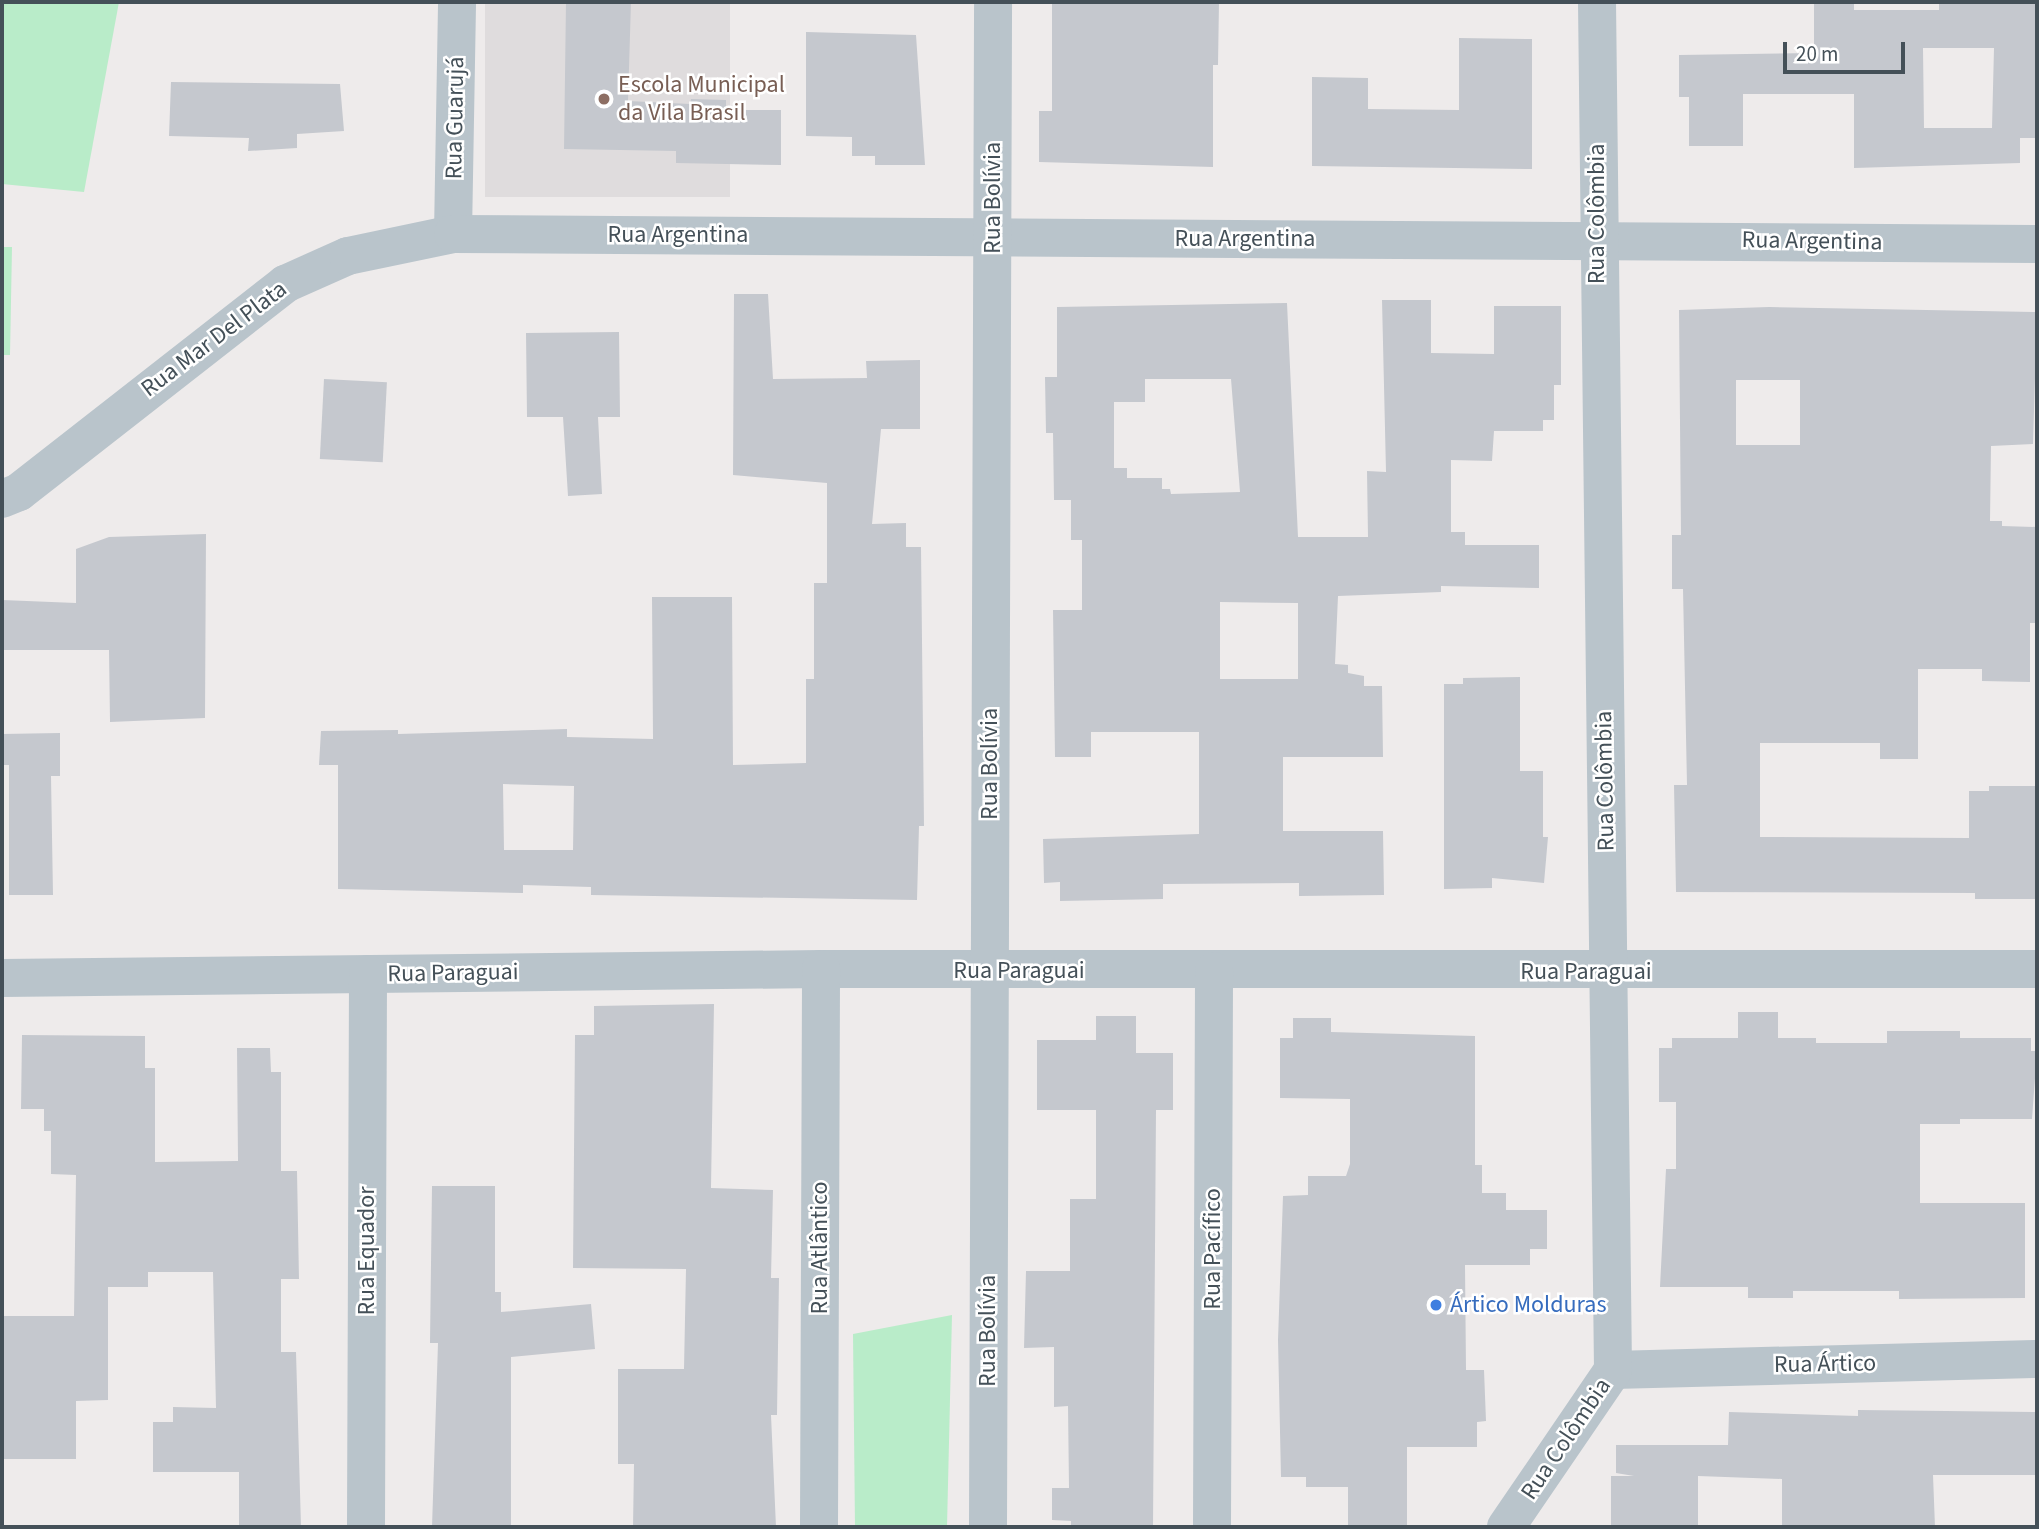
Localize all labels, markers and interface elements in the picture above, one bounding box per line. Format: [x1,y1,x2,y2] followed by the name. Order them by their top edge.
[1787,28,1910,72] scale bar
[1796,39,1838,69] text: 20 m
[440,56,470,180] street label: Rua Guarujá
[618,71,785,127] place label: Escola Municipal da Vila Brasil
[596,91,612,107] marker: Escola Municipal da Vila Brasil
[979,142,1007,254] street label: Rua Bolívia
[1583,144,1611,284] street label: Rua Colômbia
[608,221,748,249] street label: Rua Argentina
[1175,225,1315,253] street label: Rua Argentina
[1741,225,1883,257] street label: Rua Argentina
[135,275,293,403] street label: Rua Mar Del Plata
[976,708,1004,820] street label: Rua Bolívia
[1589,710,1621,852] street label: Rua Colômbia
[387,957,519,989] street label: Rua Paraguai
[953,957,1085,985] street label: Rua Paraguai
[1520,958,1652,986] street label: Rua Paraguai
[806,1181,834,1315] street label: Rua Atlântico
[353,1186,381,1316] street label: Rua Equador
[1199,1188,1227,1310] street label: Rua Pacífico
[974,1275,1002,1387] street label: Rua Bolívia
[1450,1291,1607,1319] place label: Ártico Molduras
[1428,1297,1444,1313] marker: Ártico Molduras
[1774,1349,1876,1379] street label: Rua Ártico
[1515,1373,1617,1505] street label: Rua Colômbia

